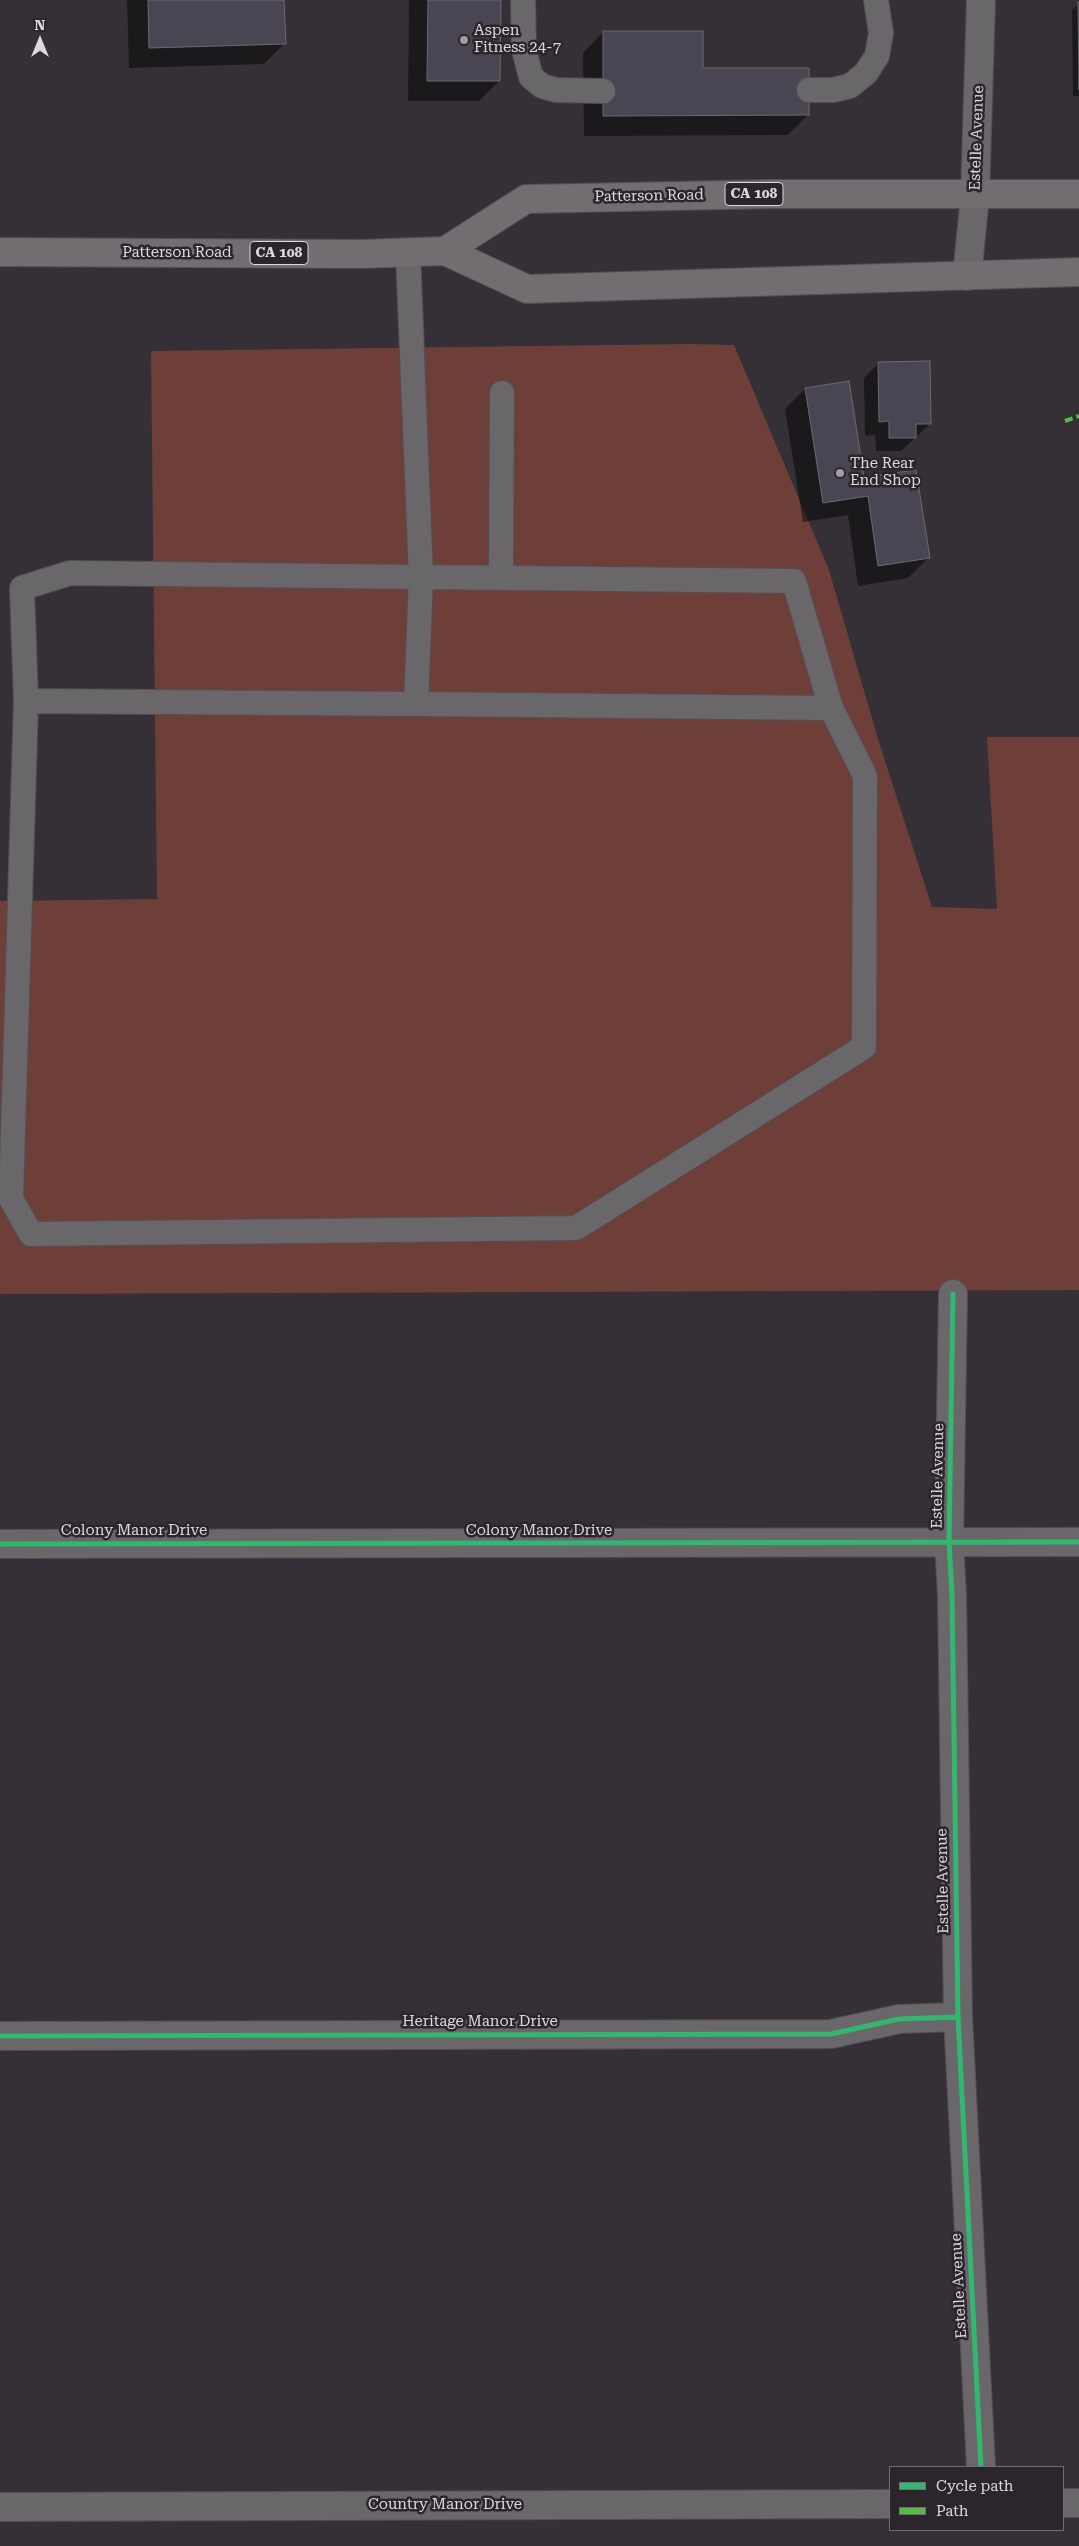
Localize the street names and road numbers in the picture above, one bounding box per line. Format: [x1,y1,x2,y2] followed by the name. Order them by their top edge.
[966,85,988,191] street label: Estelle Avenue
[725,182,783,205] road number: CA 108
[594,186,704,206] street label: Patterson Road
[250,242,308,264] road number: CA 108
[122,244,232,262] street label: Patterson Road
[928,1423,948,1529] street label: Estelle Avenue
[61,1522,207,1540] street label: Colony Manor Drive
[466,1522,612,1540] street label: Colony Manor Drive
[933,1828,953,1934] street label: Estelle Avenue
[402,2013,558,2031] street label: Heritage Manor Drive
[947,2233,971,2339] street label: Estelle Avenue
[368,2496,522,2514] street label: Country Manor Drive

